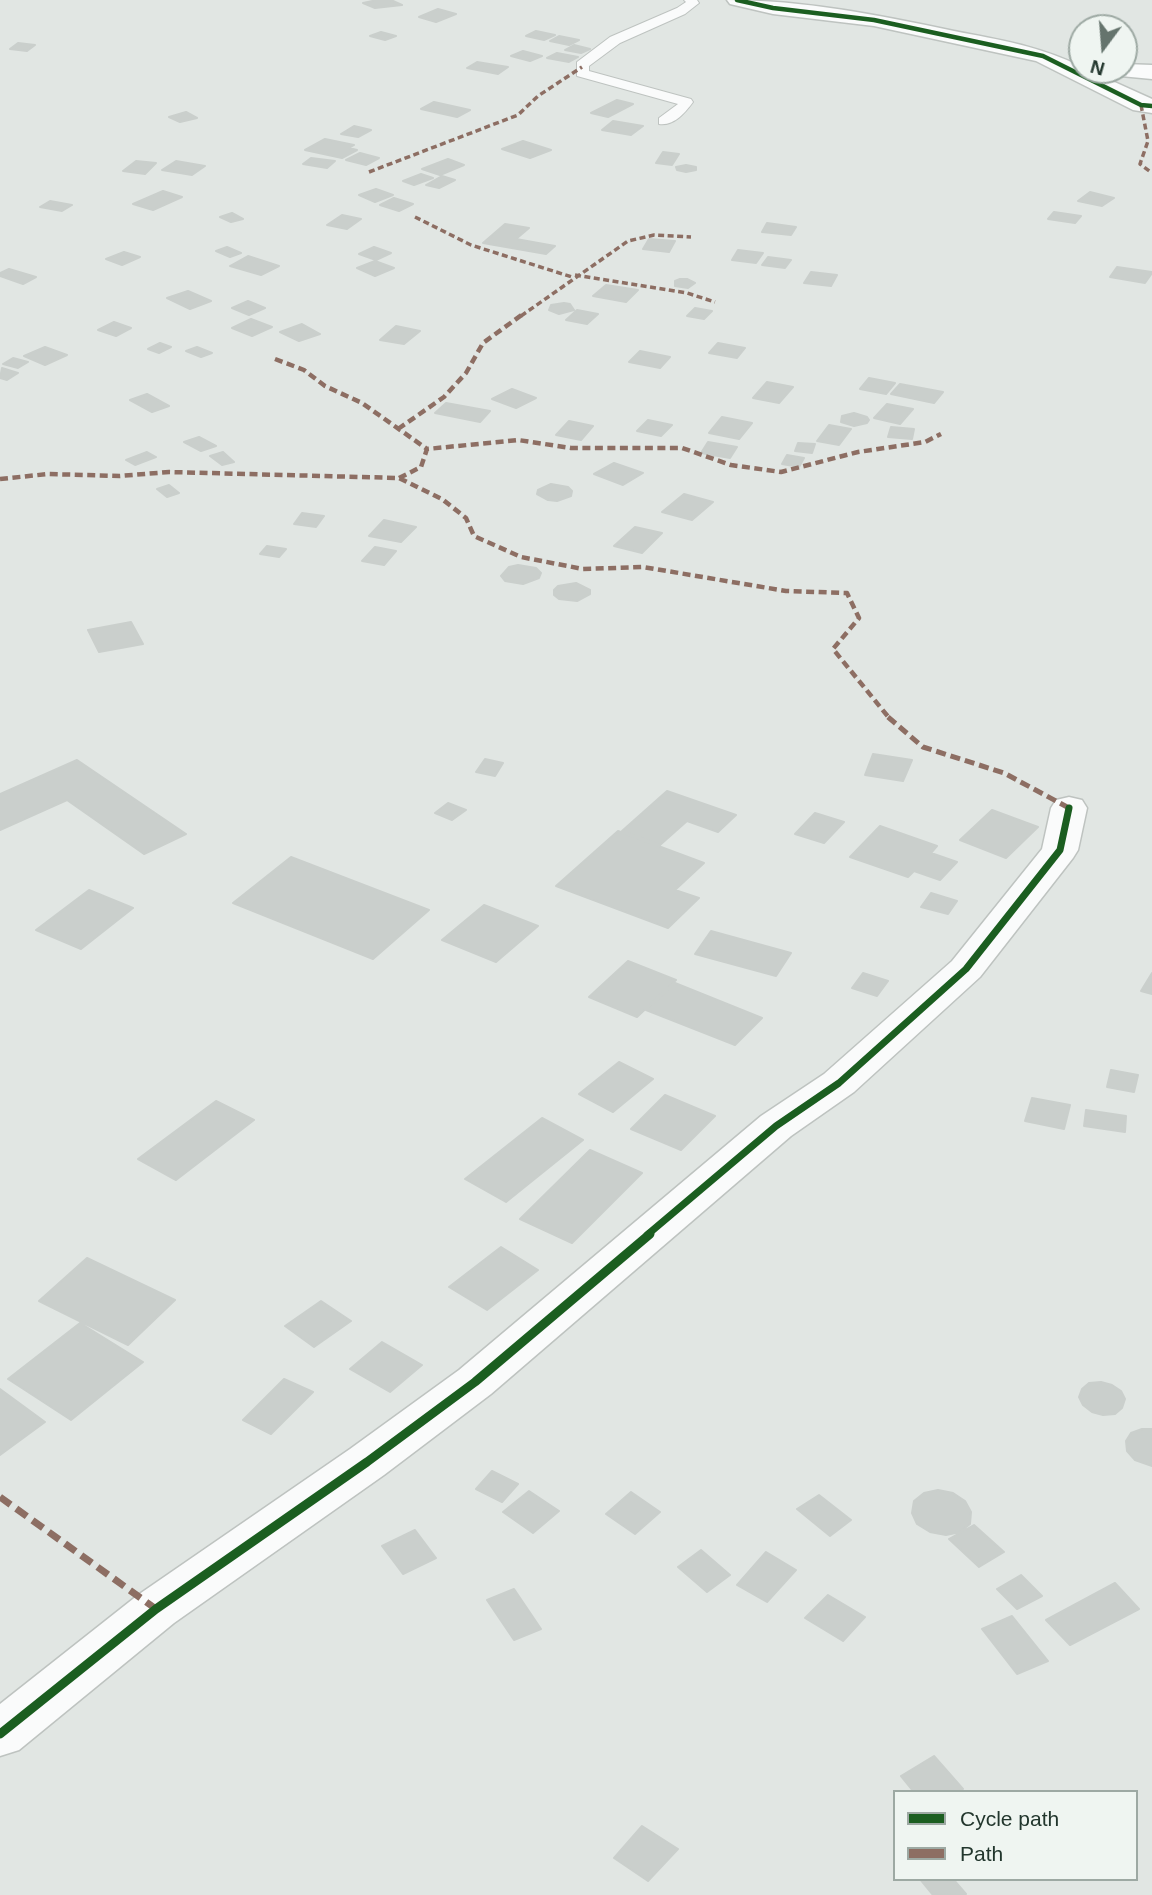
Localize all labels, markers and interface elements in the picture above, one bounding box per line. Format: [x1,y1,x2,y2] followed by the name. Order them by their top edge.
[1068,14,1138,84] north arrow
[1088,56,1107,80] text: N
[893,1790,1138,1881] legend
[960,1807,1059,1830] text: Cycle path
[960,1842,1003,1865] text: Path

